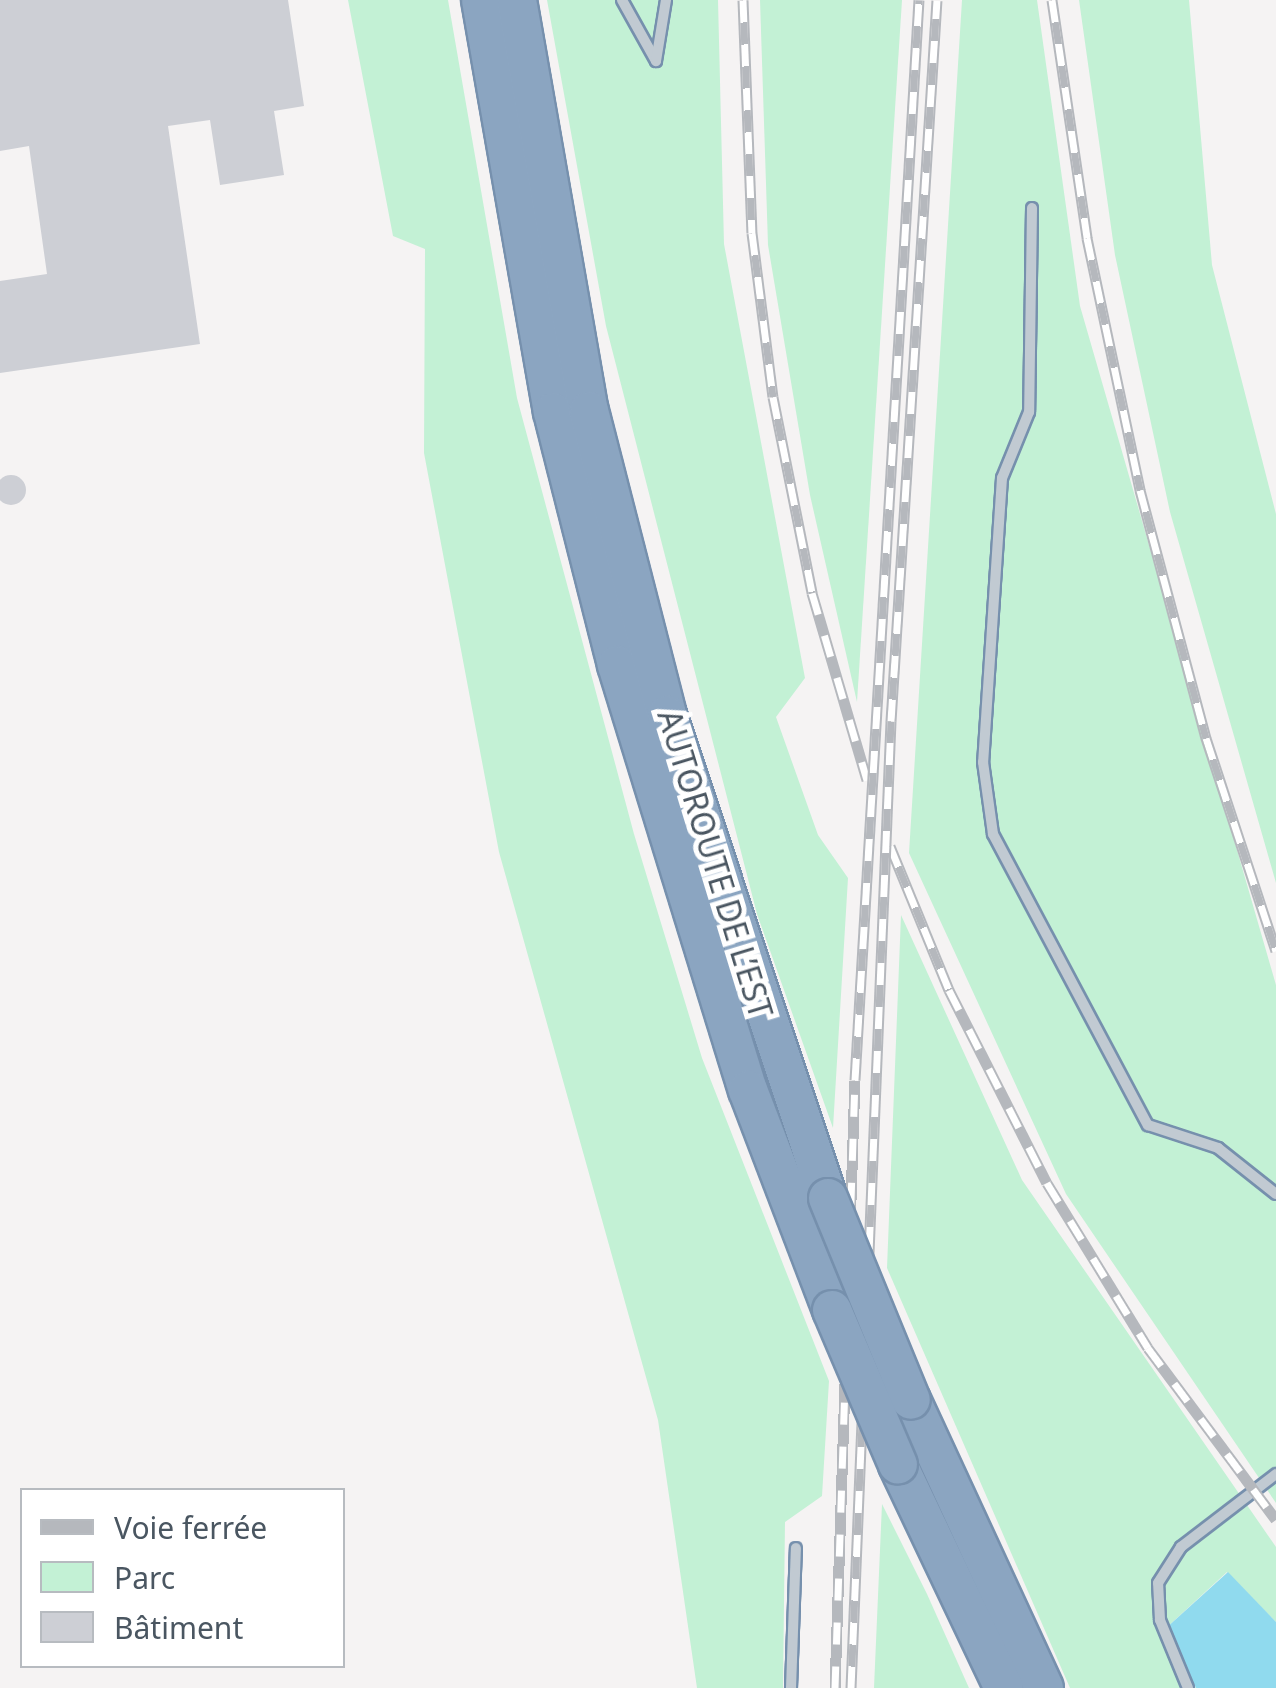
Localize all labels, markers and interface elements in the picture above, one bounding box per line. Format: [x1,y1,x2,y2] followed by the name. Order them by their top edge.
[650,705,780,1023] street label: AUTOROUTE DE L’EST
[20,1488,345,1668] legend
[114,1507,267,1548] text: Voie ferrée
[114,1557,175,1598] text: Parc
[114,1607,243,1648] text: Bâtiment

